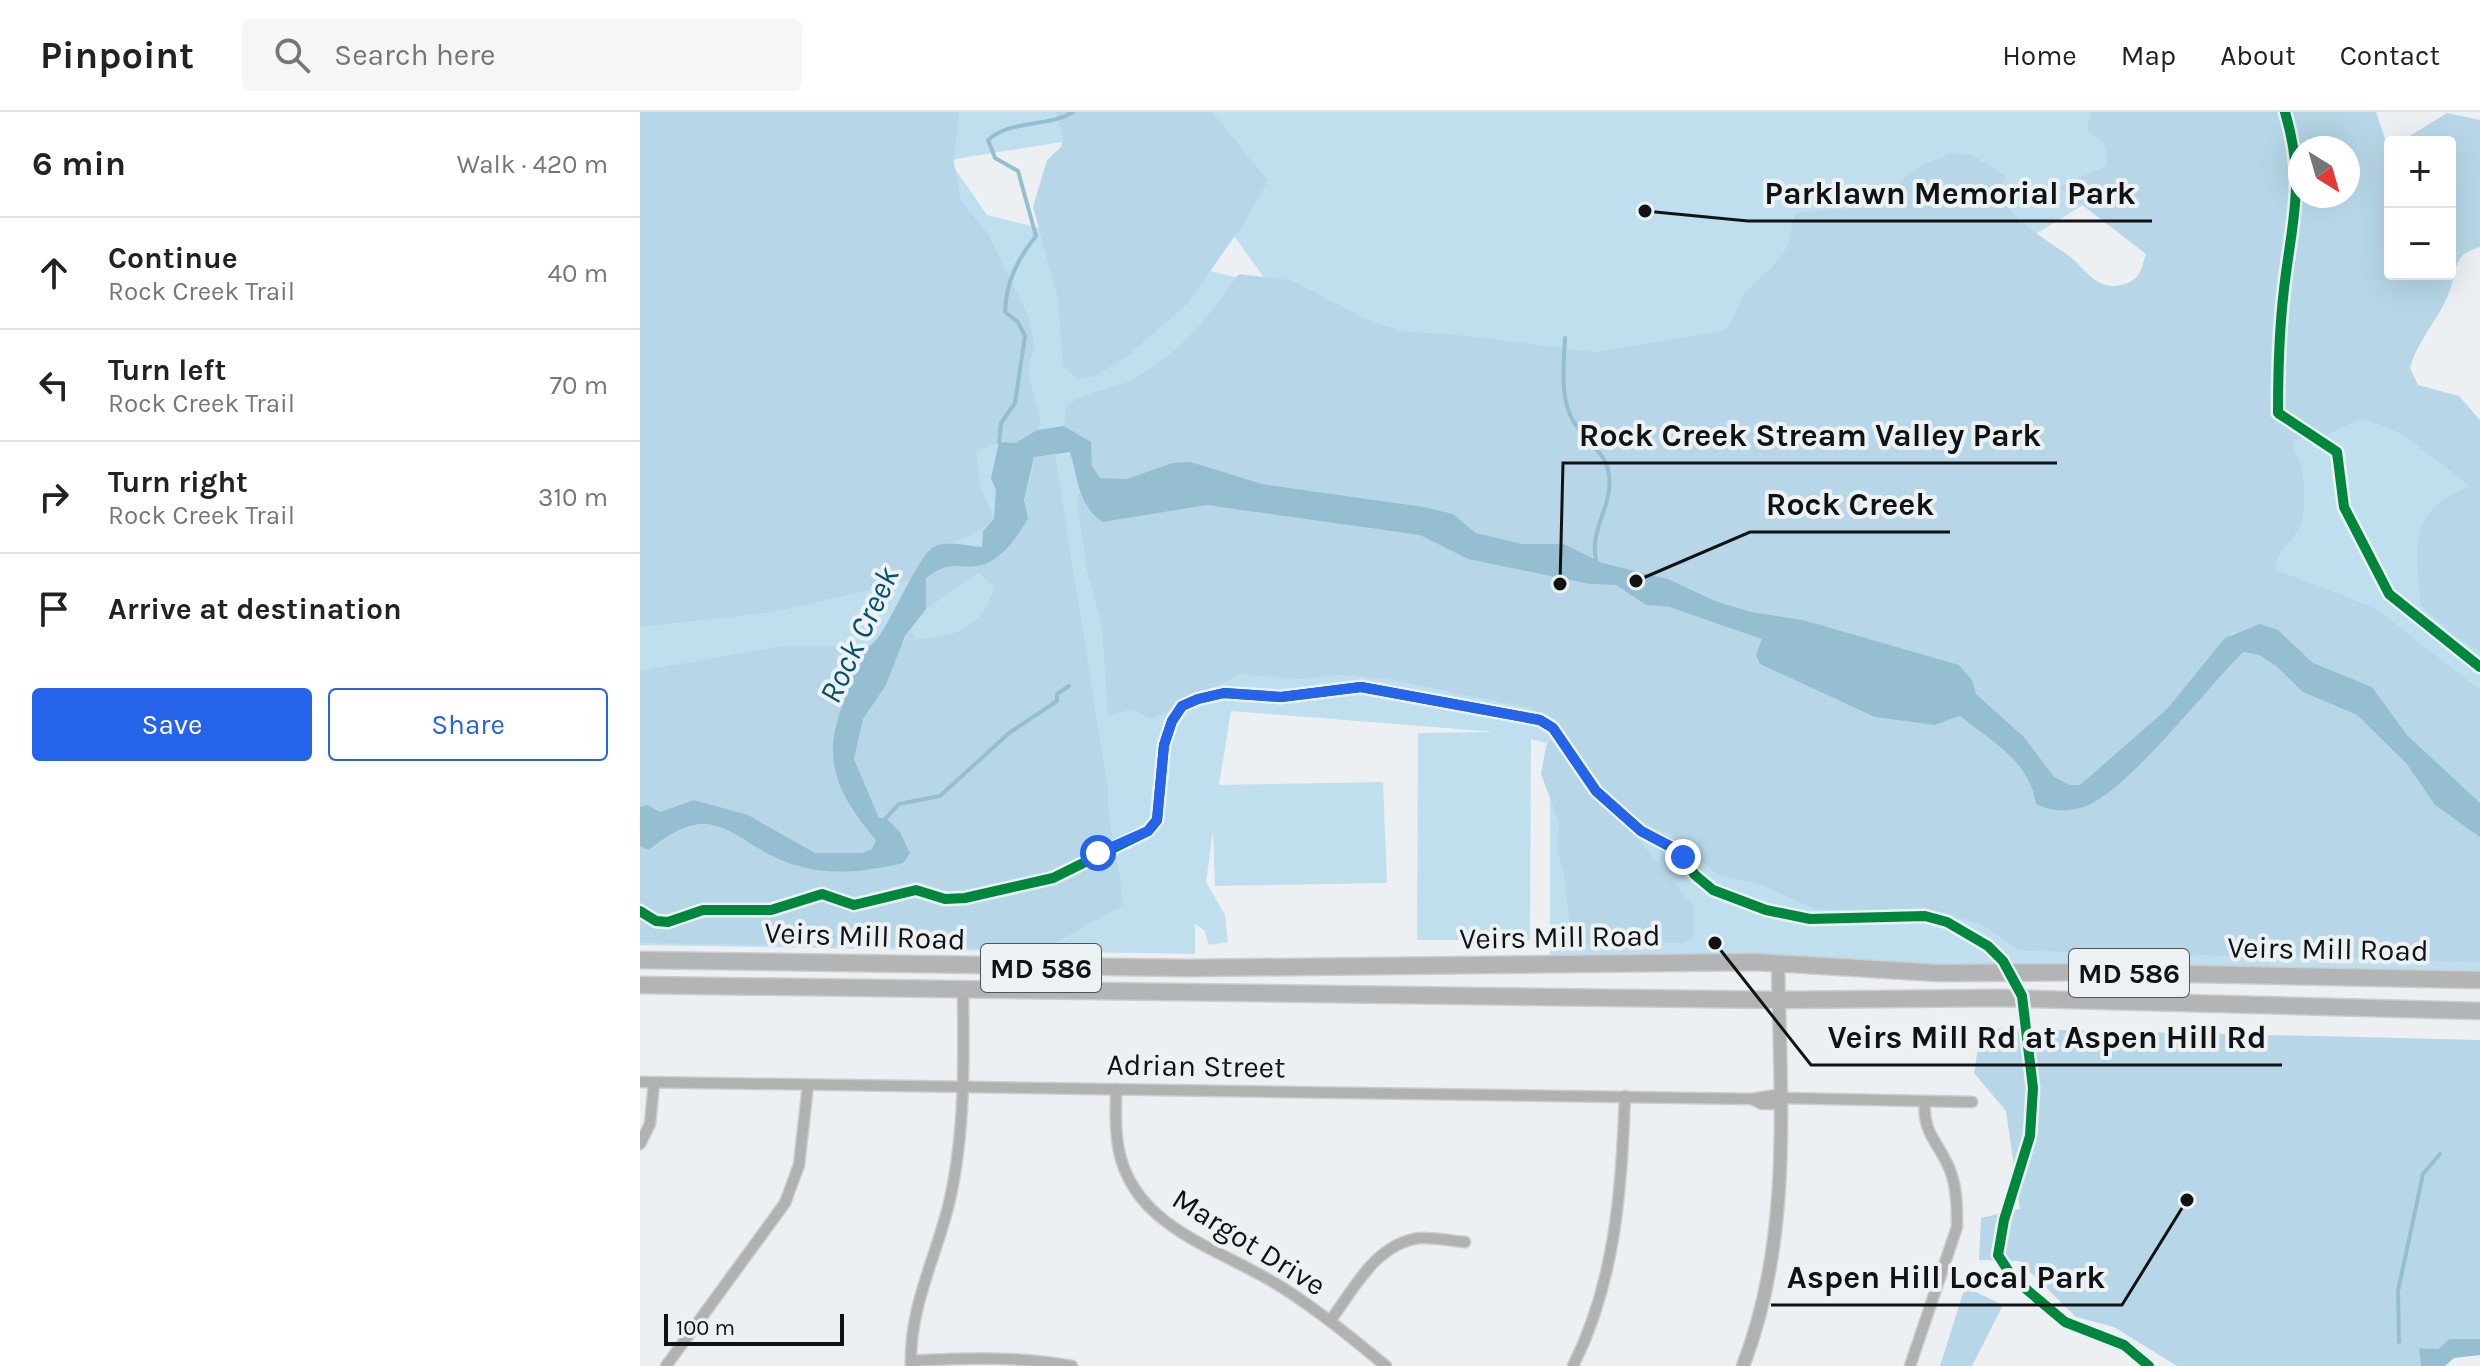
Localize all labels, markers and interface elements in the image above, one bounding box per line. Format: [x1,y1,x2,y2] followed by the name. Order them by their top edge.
[242,19,802,91] search box
[40,33,194,78] text: Pinpoint
[270,33,314,77] icon: search
[334,37,495,73] text: Search here
[2002,39,2077,72] text: Home
[2121,39,2176,72] text: Map
[2220,39,2296,72] text: About
[2340,39,2440,72] text: Contact
[2288,136,2360,208] north arrow
[2384,136,2456,280] map controls
[2384,136,2456,208] button: +
[32,144,126,184] text: 6 min
[457,149,608,180] text: Walk · 420 m
[1748,165,2152,221] callout: Parklawn Memorial Park
[1764,175,2136,212] text: Parklawn Memorial Park
[2384,208,2456,280] button: −
[108,240,238,276] text: Continue
[32,251,76,295] icon: ahead
[548,258,608,289] text: 40 m
[108,276,295,307] text: Rock Creek Trail
[108,352,226,388] text: Turn left
[32,363,76,407] icon: left
[550,370,608,401] text: 70 m
[108,388,295,419] text: Rock Creek Trail
[1563,407,2057,463] callout: Rock Creek Stream Valley Park
[1579,417,2041,454] text: Rock Creek Stream Valley Park
[108,464,248,500] text: Turn right
[32,475,76,519] icon: right
[1750,476,1950,532] callout: Rock Creek
[538,482,608,513] text: 310 m
[1766,486,1934,523] text: Rock Creek
[108,500,295,531] text: Rock Creek Trail
[811,560,907,709] water label: Rock Creek
[32,587,76,631] icon: arrive
[108,591,402,627] text: Arrive at destination
[32,688,312,761] button: Save
[328,688,608,761] button: Share
[1080,835,1116,871] route start
[1665,839,1701,875] route end
[764,914,966,958] street label: Veirs Mill Road
[1459,917,1661,957] street label: Veirs Mill Road
[2227,929,2429,969] street label: Veirs Mill Road
[981,944,1101,992] road number: MD 586
[2069,949,2189,997] road number: MD 586
[1811,1009,2282,1065] callout: Veirs Mill Rd at Aspen Hill Rd
[1827,1019,2267,1056] text: Veirs Mill Rd at Aspen Hill Rd
[1106,1046,1286,1086] street label: Adrian Street
[1166,1181,1332,1303] street label: Margot Drive
[1771,1249,2122,1305] callout: Aspen Hill Local Park
[1787,1259,2105,1296] text: Aspen Hill Local Park
[664,1310,844,1346] scale bar
[676,1315,735,1341] text: 100 m

